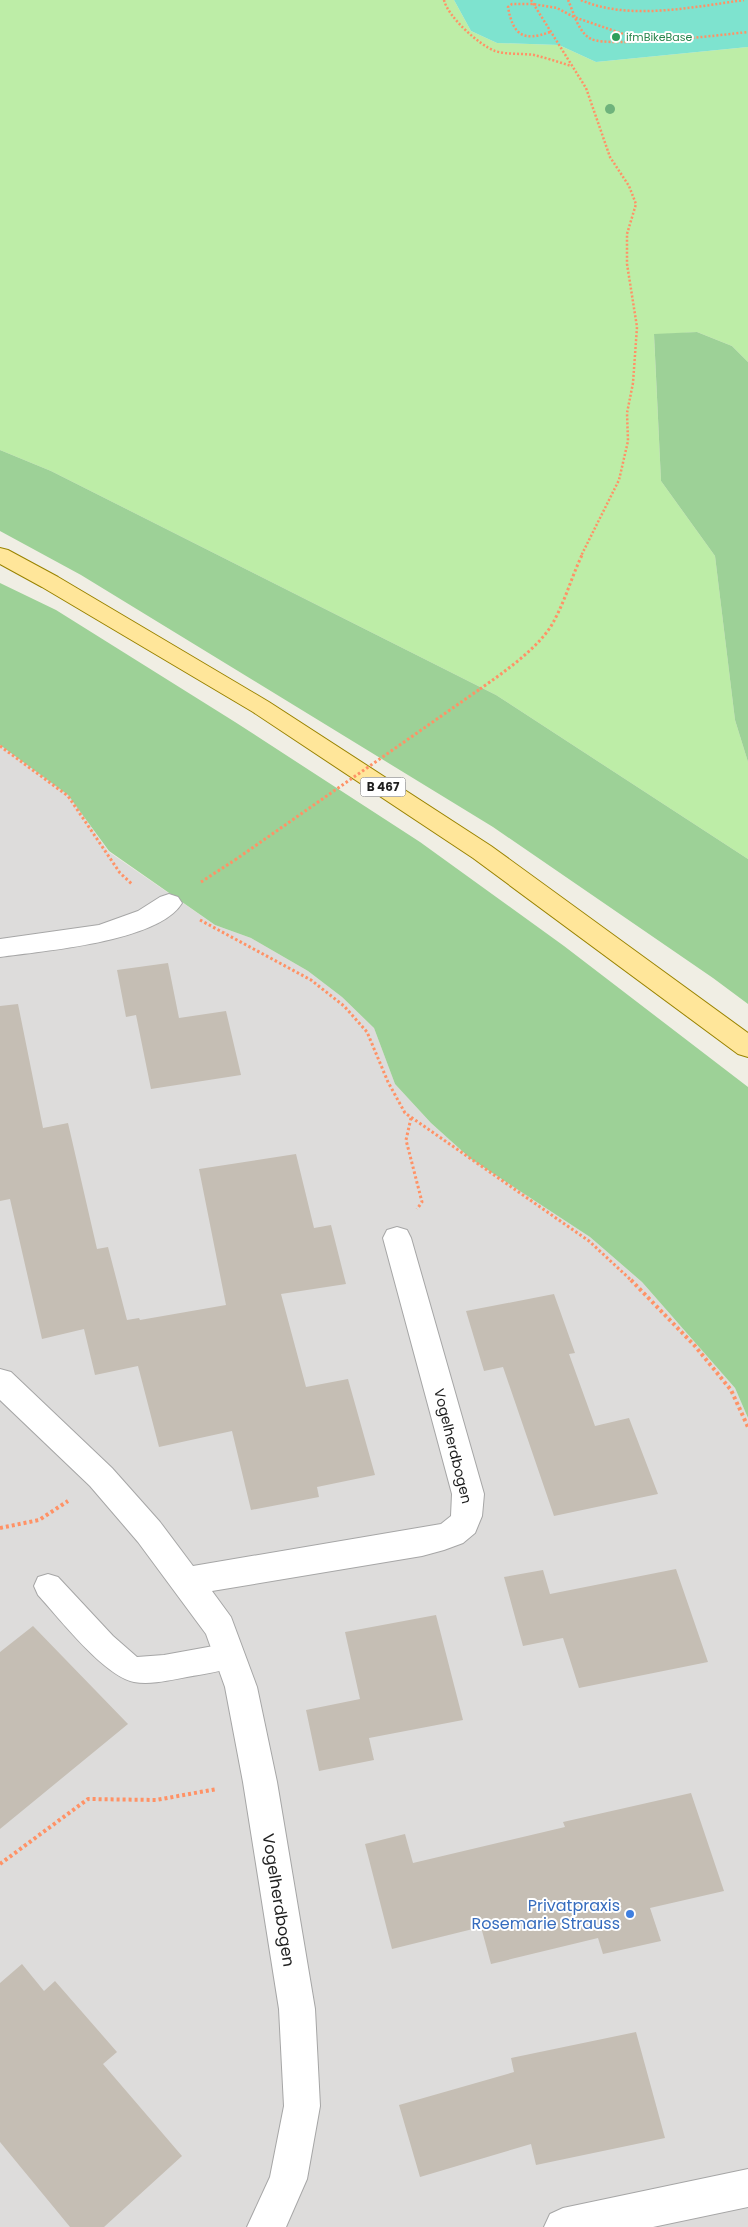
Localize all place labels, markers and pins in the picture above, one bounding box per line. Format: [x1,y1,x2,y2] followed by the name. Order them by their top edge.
[626,29,693,45] place label: ifmBikeBase
[610,31,622,43] marker: ifmBikeBase
[471,1894,620,1935] place label: Privatpraxis Rosemarie Strauss
[624,1908,636,1920] marker: Privatpraxis Rosemarie Strauss

